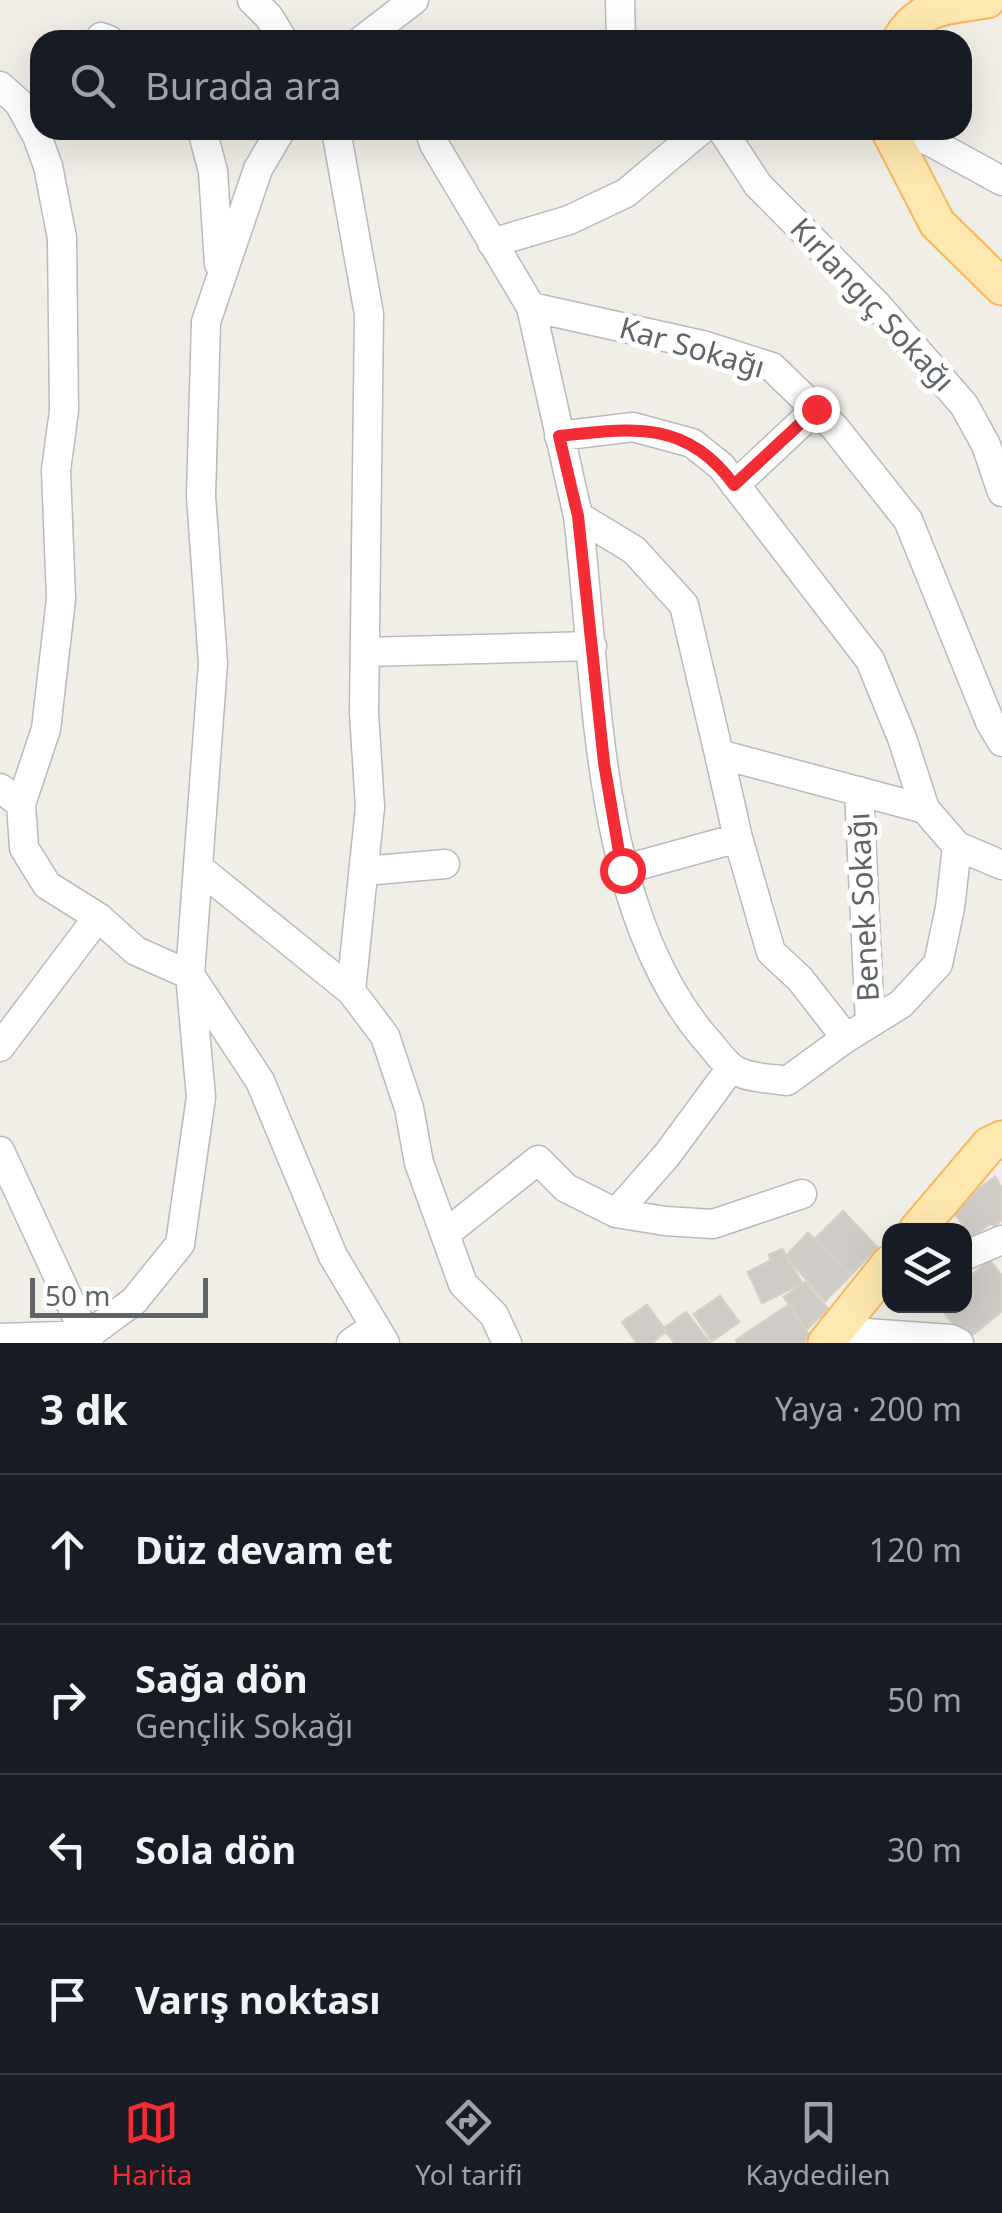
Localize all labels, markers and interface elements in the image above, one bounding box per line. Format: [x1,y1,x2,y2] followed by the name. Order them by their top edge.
[30,30,972,140] search box
[65,58,120,113] icon: search
[145,59,342,111] text: Burada ara
[782,208,964,400] street label: Kırlangıç Sokağı
[615,306,770,387] street label: Kar Sokağı
[794,387,840,433] route end
[837,811,888,1003] street label: Benek Sokağı
[600,848,646,894] route start
[882,1223,972,1313] map controls
[882,1223,972,1313] button: layers
[30,1273,208,1318] scale bar
[45,1276,111,1314] text: 50 m
[40,1380,128,1437] text: 3 dk
[775,1387,962,1430] text: Yaya · 200 m
[40,1522,95,1577] icon: ahead
[135,1523,393,1575] text: Düz devam et
[869,1528,962,1571] text: 120 m
[135,1652,308,1704] text: Sağa dön
[40,1672,95,1727] icon: right
[887,1678,962,1721] text: 50 m
[135,1704,353,1747] text: Gençlik Sokağı
[40,1822,95,1877] icon: left
[135,1823,296,1875] text: Sola dön
[887,1828,962,1871] text: 30 m
[40,1972,95,2027] icon: arrive
[135,1973,381,2025] text: Varış noktası
[111,2095,192,2193] tab: Harita
[415,2095,523,2193] tab: Yol tarifi
[745,2095,891,2193] tab: Kaydedilen

